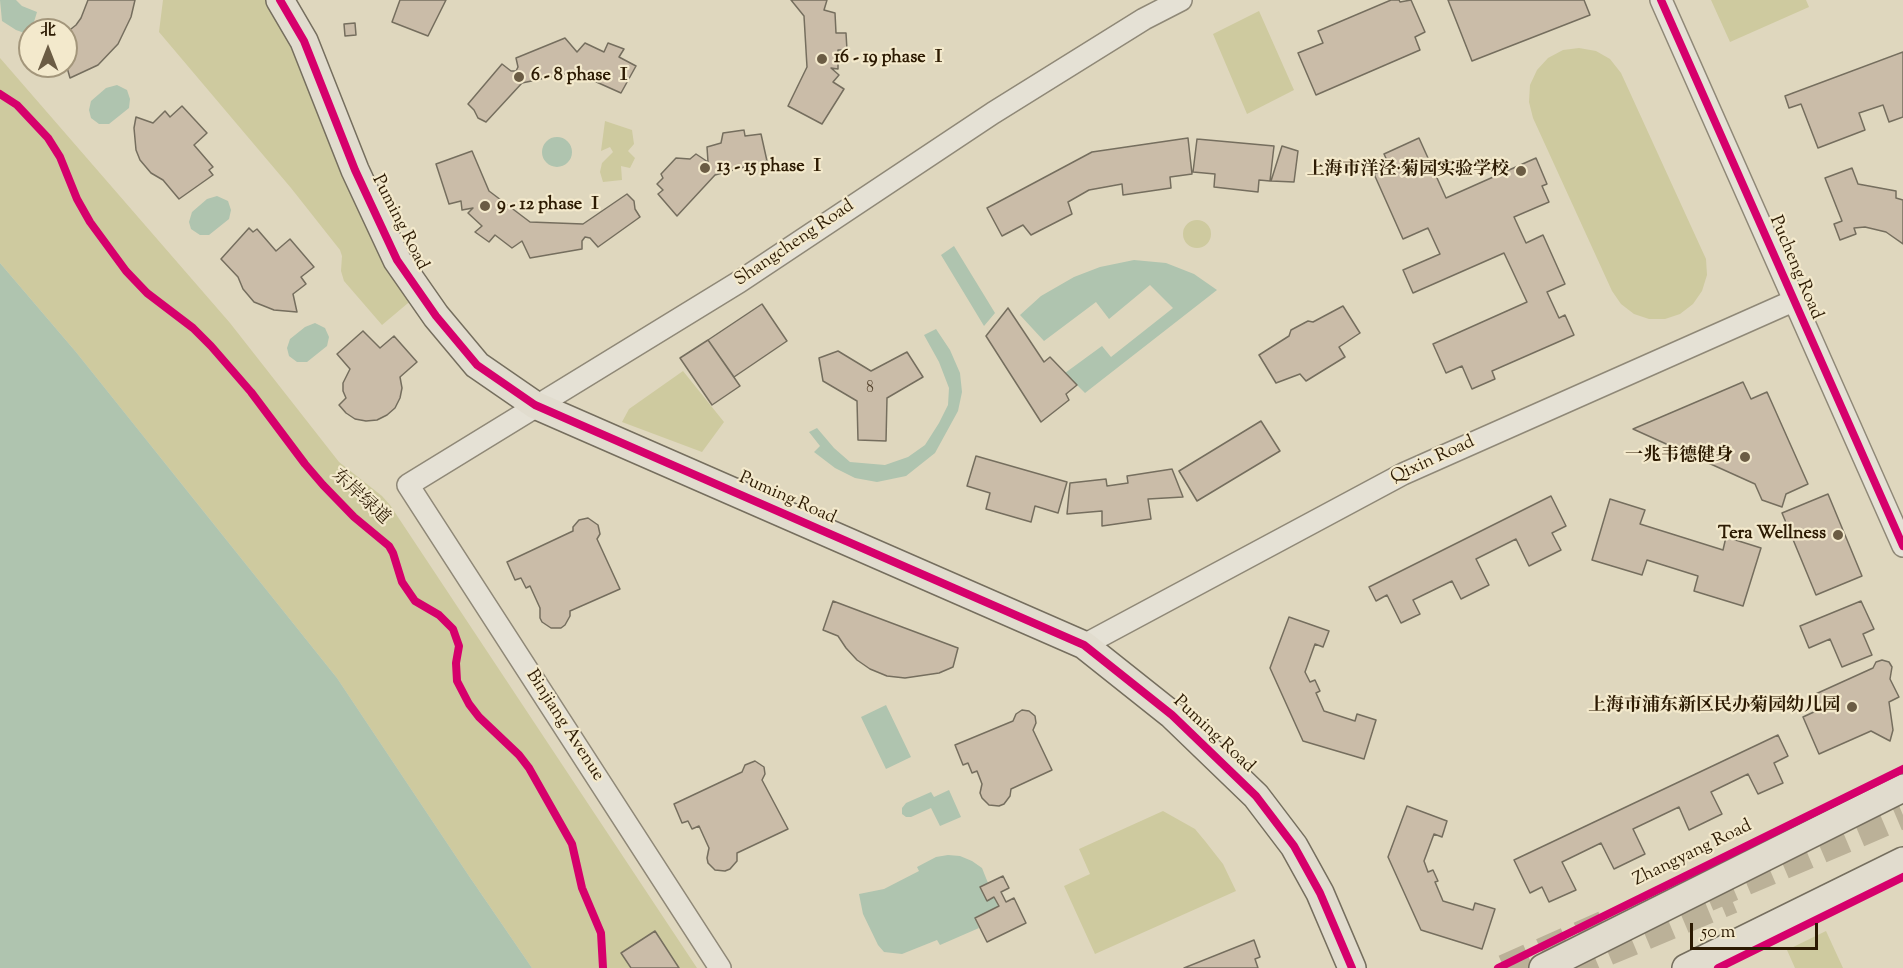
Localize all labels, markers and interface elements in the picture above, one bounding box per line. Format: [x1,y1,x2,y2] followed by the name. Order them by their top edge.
[18,18,78,78] north arrow
[40,20,56,43] text: 北
[834,48,947,70] place label: 16 - 19 phase Ⅰ
[815,52,829,66] marker: 16 - 19 phase Ⅰ
[531,66,633,88] place label: 6 - 8 phase Ⅰ
[512,70,526,84] marker: 6 - 8 phase Ⅰ
[717,157,826,179] place label: 13 - 15 phase Ⅰ
[1306,160,1509,182] place label: 上海市洋泾·菊园实验学校
[698,161,712,175] marker: 13 - 15 phase Ⅰ
[1514,164,1528,178] marker: 上海市洋泾·菊园实验学校
[366,172,432,274] street label: Puming Road
[497,195,604,217] place label: 9 - 12 phase Ⅰ
[731,196,859,292] street label: Shangcheng Road
[478,199,492,213] marker: 9 - 12 phase Ⅰ
[1763,213,1827,323] street label: Pucheng Road
[866,380,874,398] house number: 8
[1388,432,1478,490] street label: Qixin Road
[1625,446,1733,468] place label: 一兆韦德健身
[1738,450,1752,464] marker: 一兆韦德健身
[326,466,394,530] street label: 东岸绿道
[735,468,839,530] street label: Puming Road
[1718,524,1826,546] place label: Tera Wellness
[1831,528,1845,542] marker: Tera Wellness
[520,666,608,786] street label: Binjiang Avenue
[1168,692,1258,778] street label: Puming Road
[1588,696,1840,718] place label: 上海市浦东新区民办菊园幼儿园
[1845,700,1859,714] marker: 上海市浦东新区民办菊园幼儿园
[1630,816,1756,892] street label: Zhangyang Road
[1693,911,1820,949] scale bar
[1701,920,1735,946] text: 50 m

